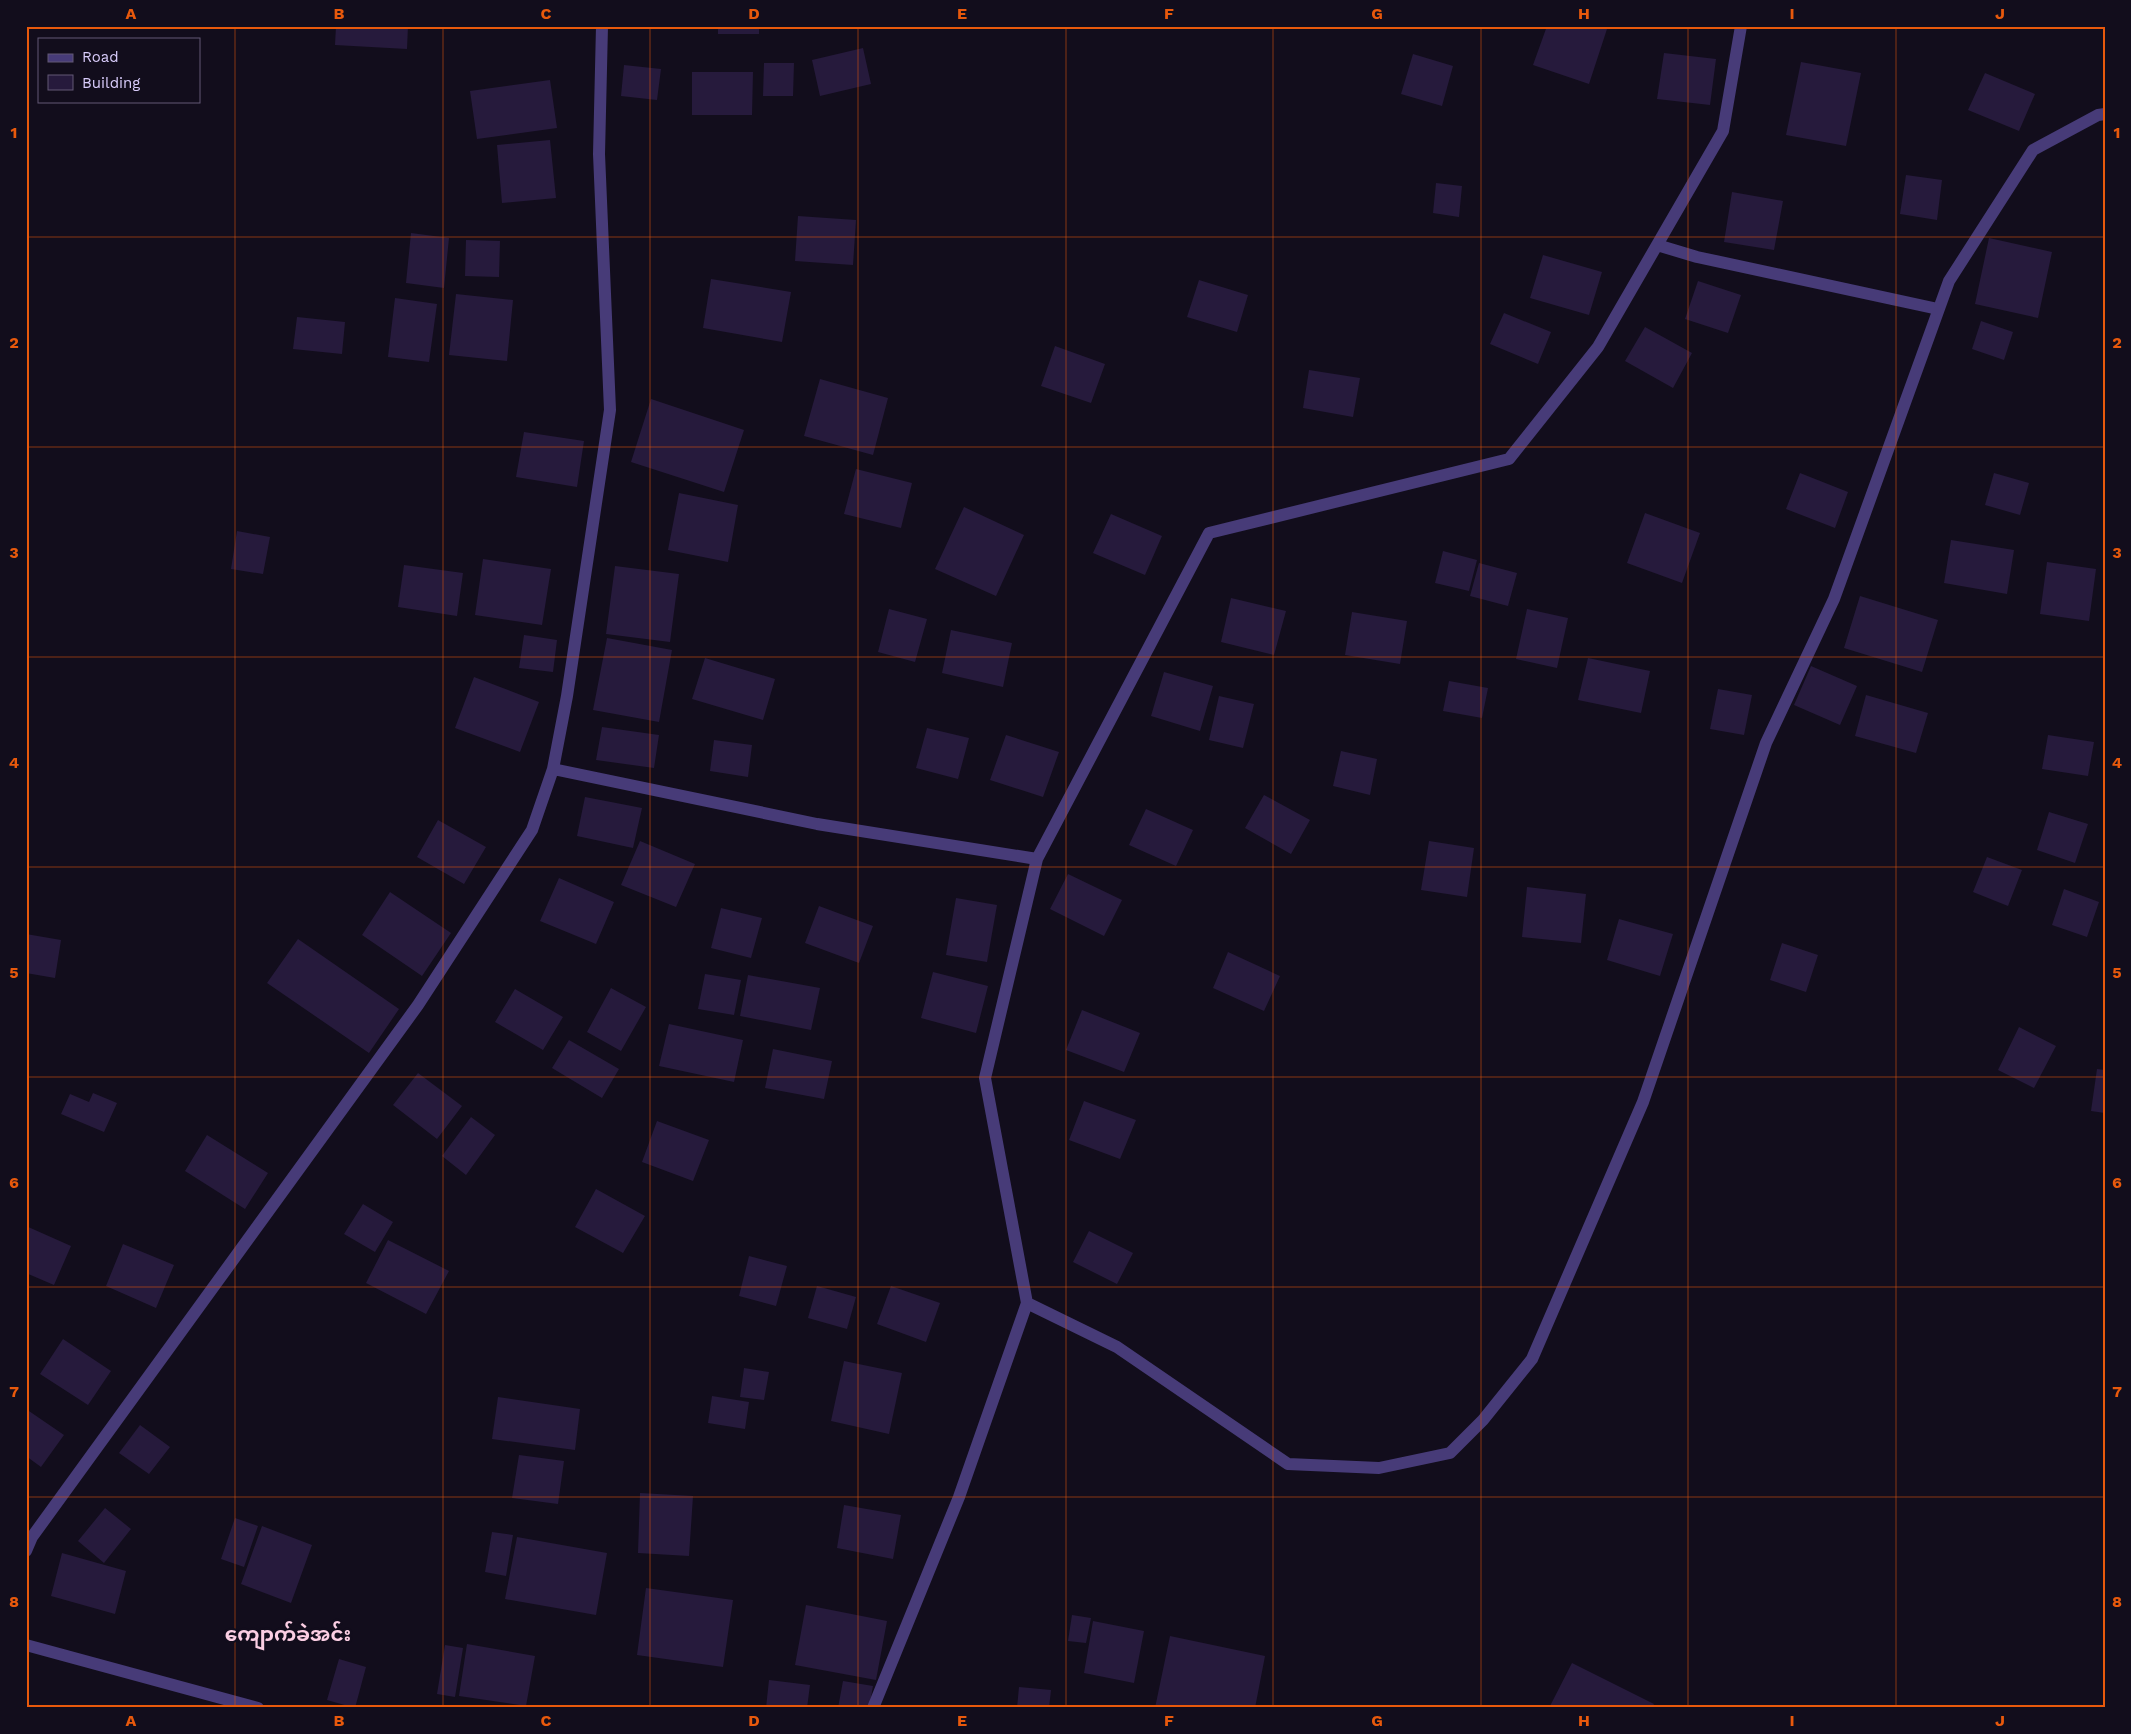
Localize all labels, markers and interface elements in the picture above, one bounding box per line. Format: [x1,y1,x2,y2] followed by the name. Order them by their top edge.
[126,4,137,23] text: A
[334,4,345,23] text: B
[541,4,552,23] text: C
[748,4,760,23] text: D
[957,4,967,23] text: E
[1164,4,1174,23] text: F
[1371,4,1383,23] text: G
[1578,4,1590,23] text: H
[1789,4,1795,23] text: I
[1995,4,2005,23] text: J
[38,38,200,102] legend
[82,48,119,66] text: Road
[82,74,140,92] text: Building
[11,123,17,142] text: 1
[2114,123,2120,142] text: 1
[9,333,19,352] text: 2
[2112,333,2122,352] text: 2
[9,543,19,562] text: 3
[2112,543,2122,562] text: 3
[9,753,19,772] text: 4
[2112,753,2122,772] text: 4
[9,963,19,982] text: 5
[2112,963,2122,982] text: 5
[9,1173,19,1192] text: 6
[2112,1173,2122,1192] text: 6
[9,1382,19,1401] text: 7
[2112,1382,2122,1401] text: 7
[9,1592,19,1611] text: 8
[2112,1592,2122,1611] text: 8
[225,1621,351,1651] district label: ကျောက်ခဲအင်း
[126,1711,137,1730] text: A
[334,1711,345,1730] text: B
[541,1711,552,1730] text: C
[748,1711,760,1730] text: D
[957,1711,967,1730] text: E
[1164,1711,1174,1730] text: F
[1371,1711,1383,1730] text: G
[1578,1711,1590,1730] text: H
[1789,1711,1795,1730] text: I
[1995,1711,2005,1730] text: J

